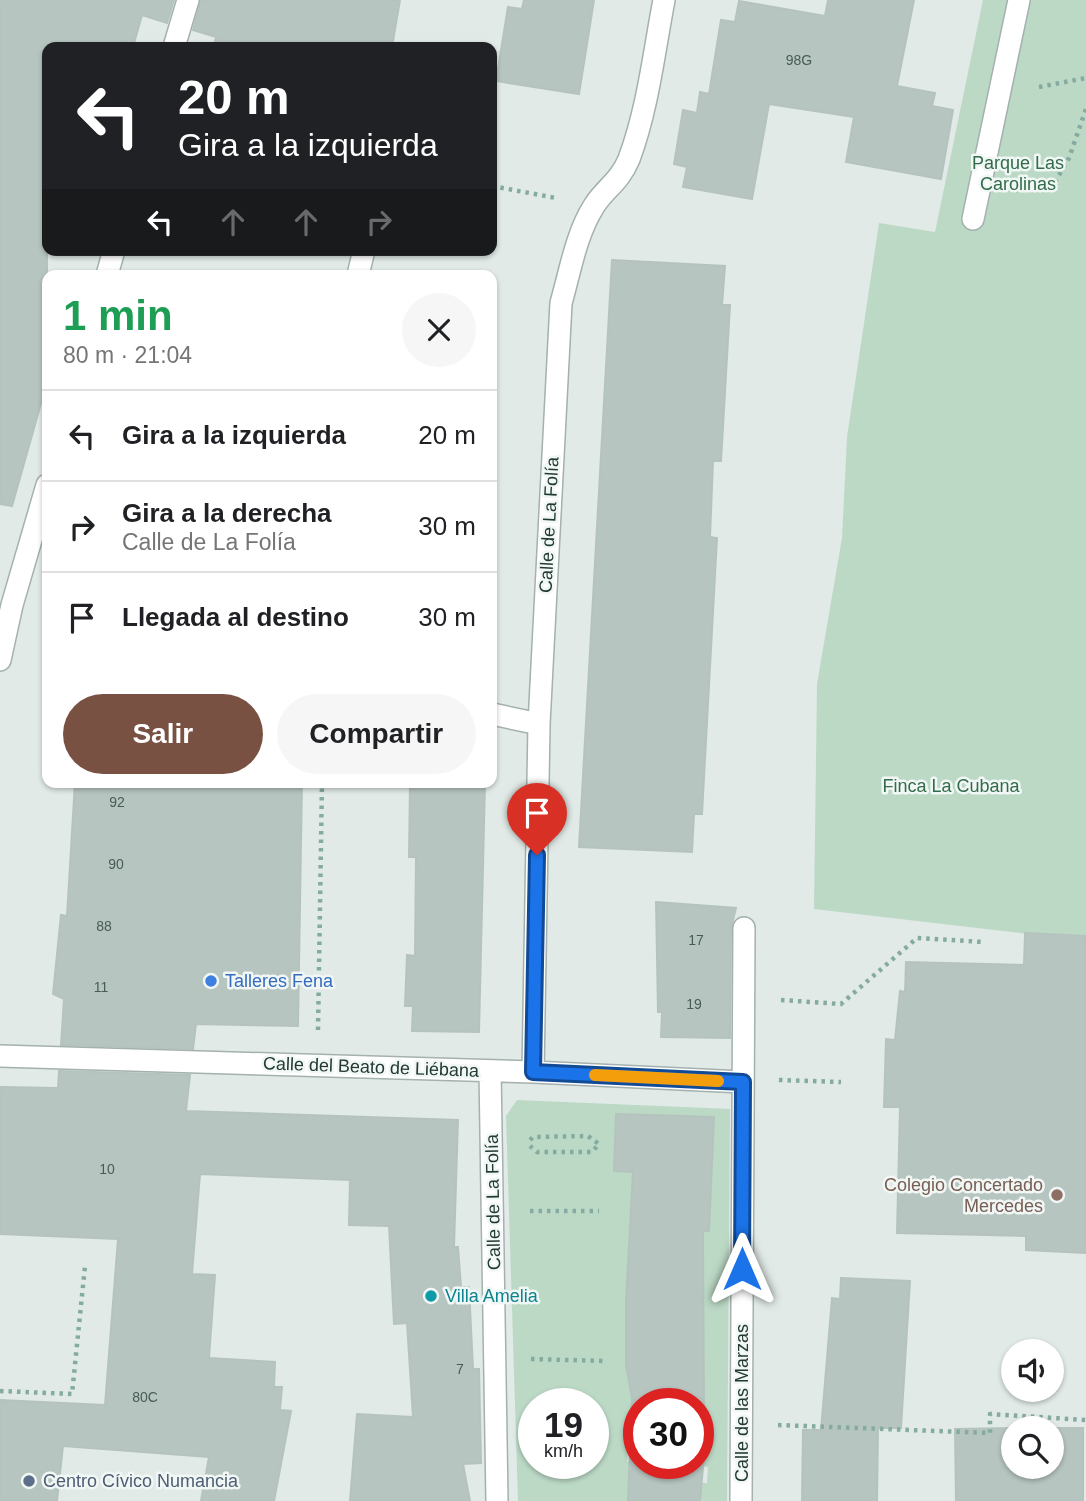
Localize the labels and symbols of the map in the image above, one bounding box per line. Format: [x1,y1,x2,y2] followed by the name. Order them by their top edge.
[786,52,812,68] house number: 98G
[972,153,1064,194] park label: Parque Las Carolinas
[535,456,563,593] street label: Calle de La Folía
[882,776,1021,796] park label: Finca La Cubana
[507,783,567,855] pin
[109,794,125,810] house number: 92
[108,856,124,872] house number: 90
[96,918,112,934] house number: 88
[688,932,704,948] house number: 17
[225,971,334,991] place label: Talleres Fena
[203,973,219,989] marker: Talleres Fena
[94,979,108,995] house number: 11
[686,996,702,1012] house number: 19
[263,1053,480,1081] street label: Calle del Beato de Liébana
[482,1133,504,1270] street label: Calle de La Folía
[99,1161,115,1177] house number: 10
[884,1175,1043,1216] place label: Colegio Concertado Mercedes
[1049,1187,1065,1203] marker: Colegio Concertado Mercedes
[705,1232,779,1306] position arrow
[445,1286,539,1306] place label: Villa Amelia
[423,1288,439,1304] marker: Villa Amelia
[732,1324,752,1482] street label: Calle de las Marzas
[456,1361,464,1377] house number: 7
[623,1388,714,1479] speed limit sign: 30
[132,1389,158,1405] house number: 80C
[43,1471,239,1491] place label: Centro Cívico Numancia
[21,1473,37,1489] marker: Centro Cívico Numancia

